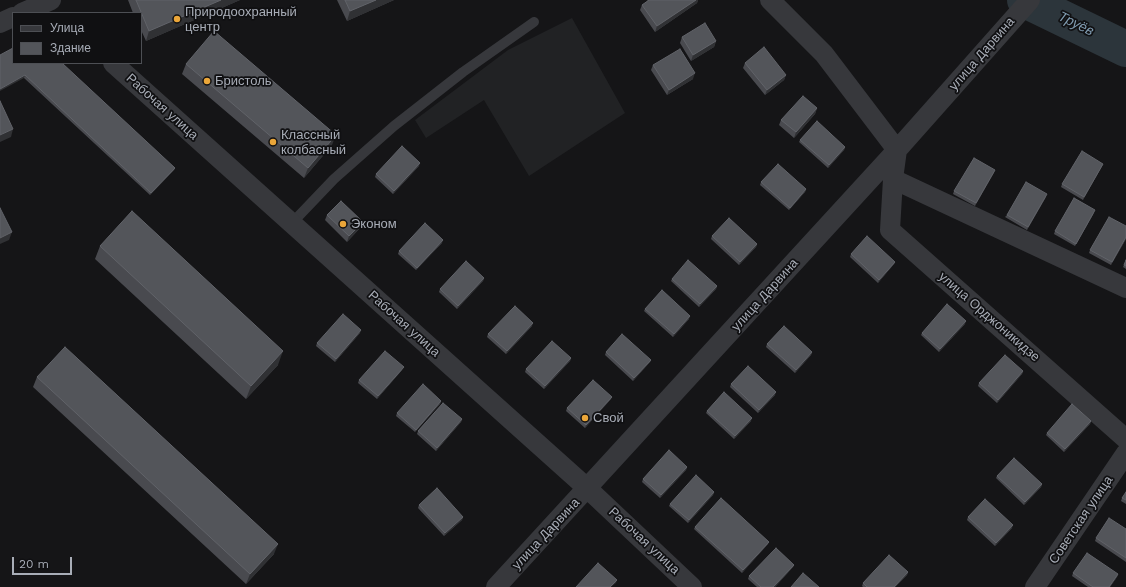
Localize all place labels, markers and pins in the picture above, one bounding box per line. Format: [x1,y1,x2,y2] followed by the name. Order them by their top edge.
[185,4,297,35] place label: Природоохранный центр
[172,14,182,24] marker: Природоохранный центр
[215,73,272,89] place label: Бристоль
[202,76,212,86] marker: Бристоль
[281,127,346,158] place label: Классный колбасный
[268,137,278,147] marker: Классный колбасный
[351,216,397,232] place label: Эконом
[338,219,348,229] marker: Эконом
[593,410,624,426] place label: Свой
[580,413,590,423] marker: Свой

